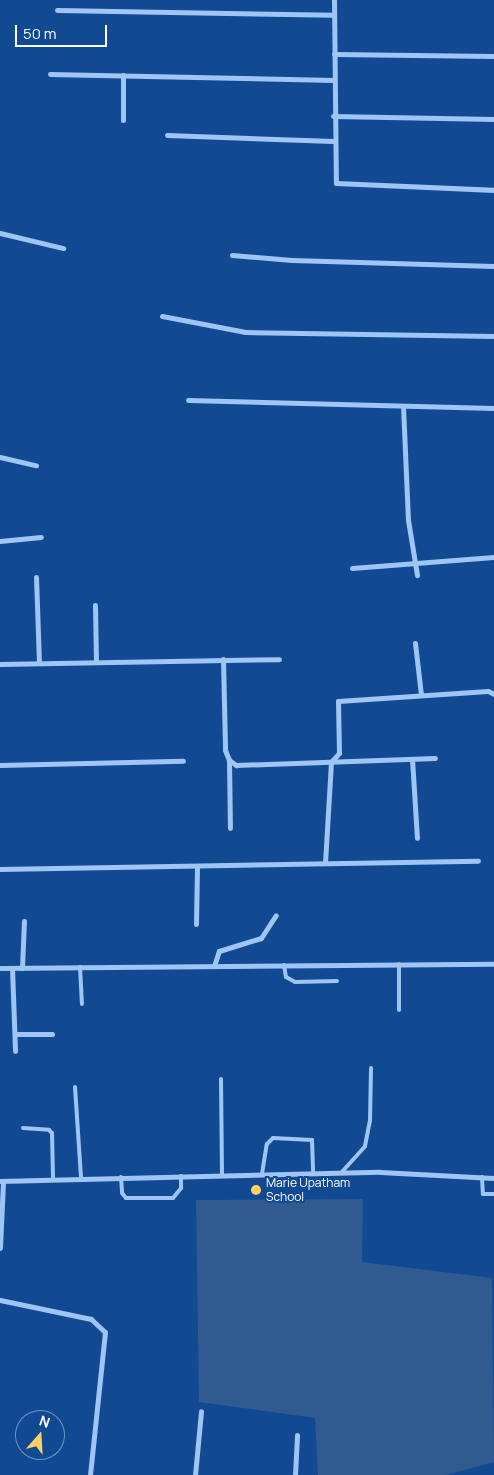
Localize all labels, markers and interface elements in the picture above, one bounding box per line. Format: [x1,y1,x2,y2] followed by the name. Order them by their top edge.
[18,15,110,47] scale bar
[23,23,57,44] text: 50 m
[266,1176,350,1204] place label: Marie Upatham School
[250,1184,262,1196] marker: Marie Upatham School
[15,1410,65,1460] north arrow
[37,1411,53,1432] text: N

